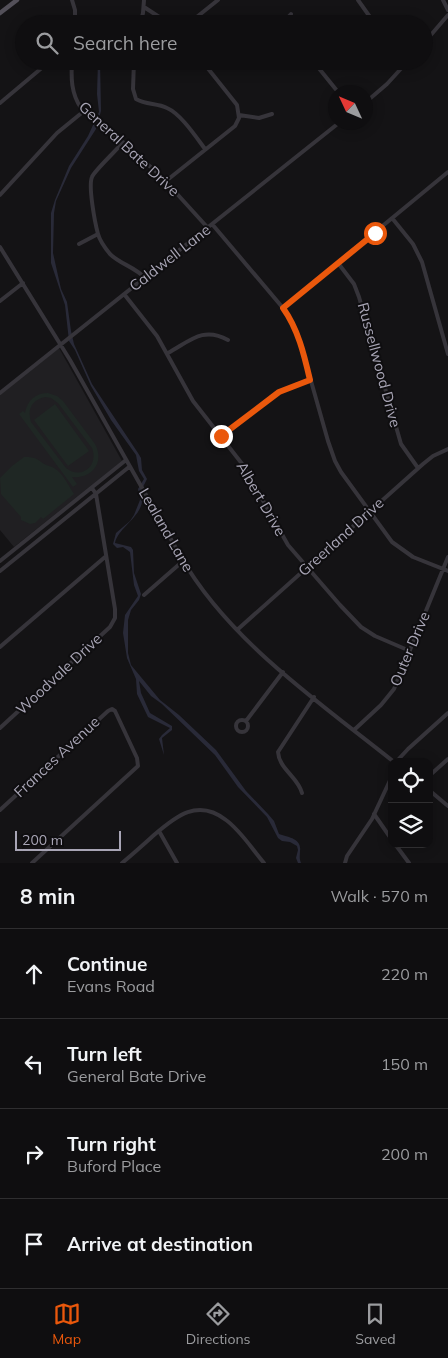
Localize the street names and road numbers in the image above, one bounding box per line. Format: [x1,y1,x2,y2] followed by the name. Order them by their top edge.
[75,97,184,200] street label: General Bate Drive
[125,220,214,295] street label: Caldwell Lane
[354,300,405,429] street label: Russellwood Drive
[232,458,290,539] street label: Albert Drive
[135,484,198,575] street label: Lealand Lane
[294,493,387,580] street label: Greerland Drive
[385,609,434,689] street label: Outer Drive
[12,629,106,718] street label: Woodvale Drive
[10,712,104,801] street label: Frances Avenue

